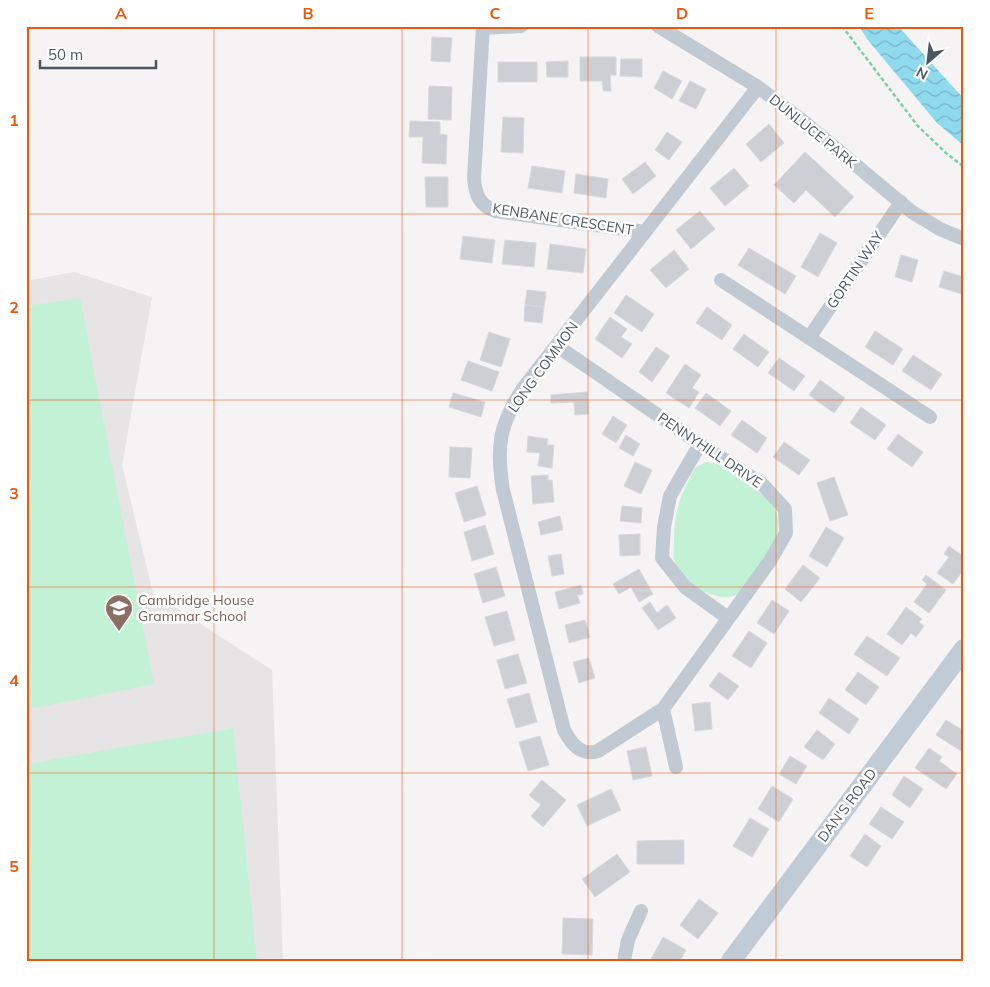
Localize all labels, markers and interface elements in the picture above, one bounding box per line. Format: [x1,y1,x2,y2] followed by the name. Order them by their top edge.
[115,3,127,23] text: A
[302,3,314,23] text: B
[490,3,501,23] text: C
[676,3,688,23] text: D
[864,3,874,23] text: E
[40,38,156,70] scale bar
[902,38,952,88] north arrow
[48,45,83,64] text: 50 m
[913,63,931,84] text: N
[766,90,861,172] street label: DUNLUCE PARK
[9,110,19,130] text: 1
[491,199,635,239] street label: KENBANE CRESCENT
[823,228,888,312] street label: GORTIN WAY
[9,297,19,317] text: 2
[504,318,582,416] street label: LONG COMMON
[654,408,766,492] street label: PENNYHILL DRIVE
[9,483,19,503] text: 3
[138,591,254,625] place label: Cambridge House Grammar School
[104,593,134,632] school or university icon: Cambridge House Grammar School
[9,670,19,690] text: 4
[813,765,881,845] street label: DAN'S ROAD
[9,856,19,876] text: 5

